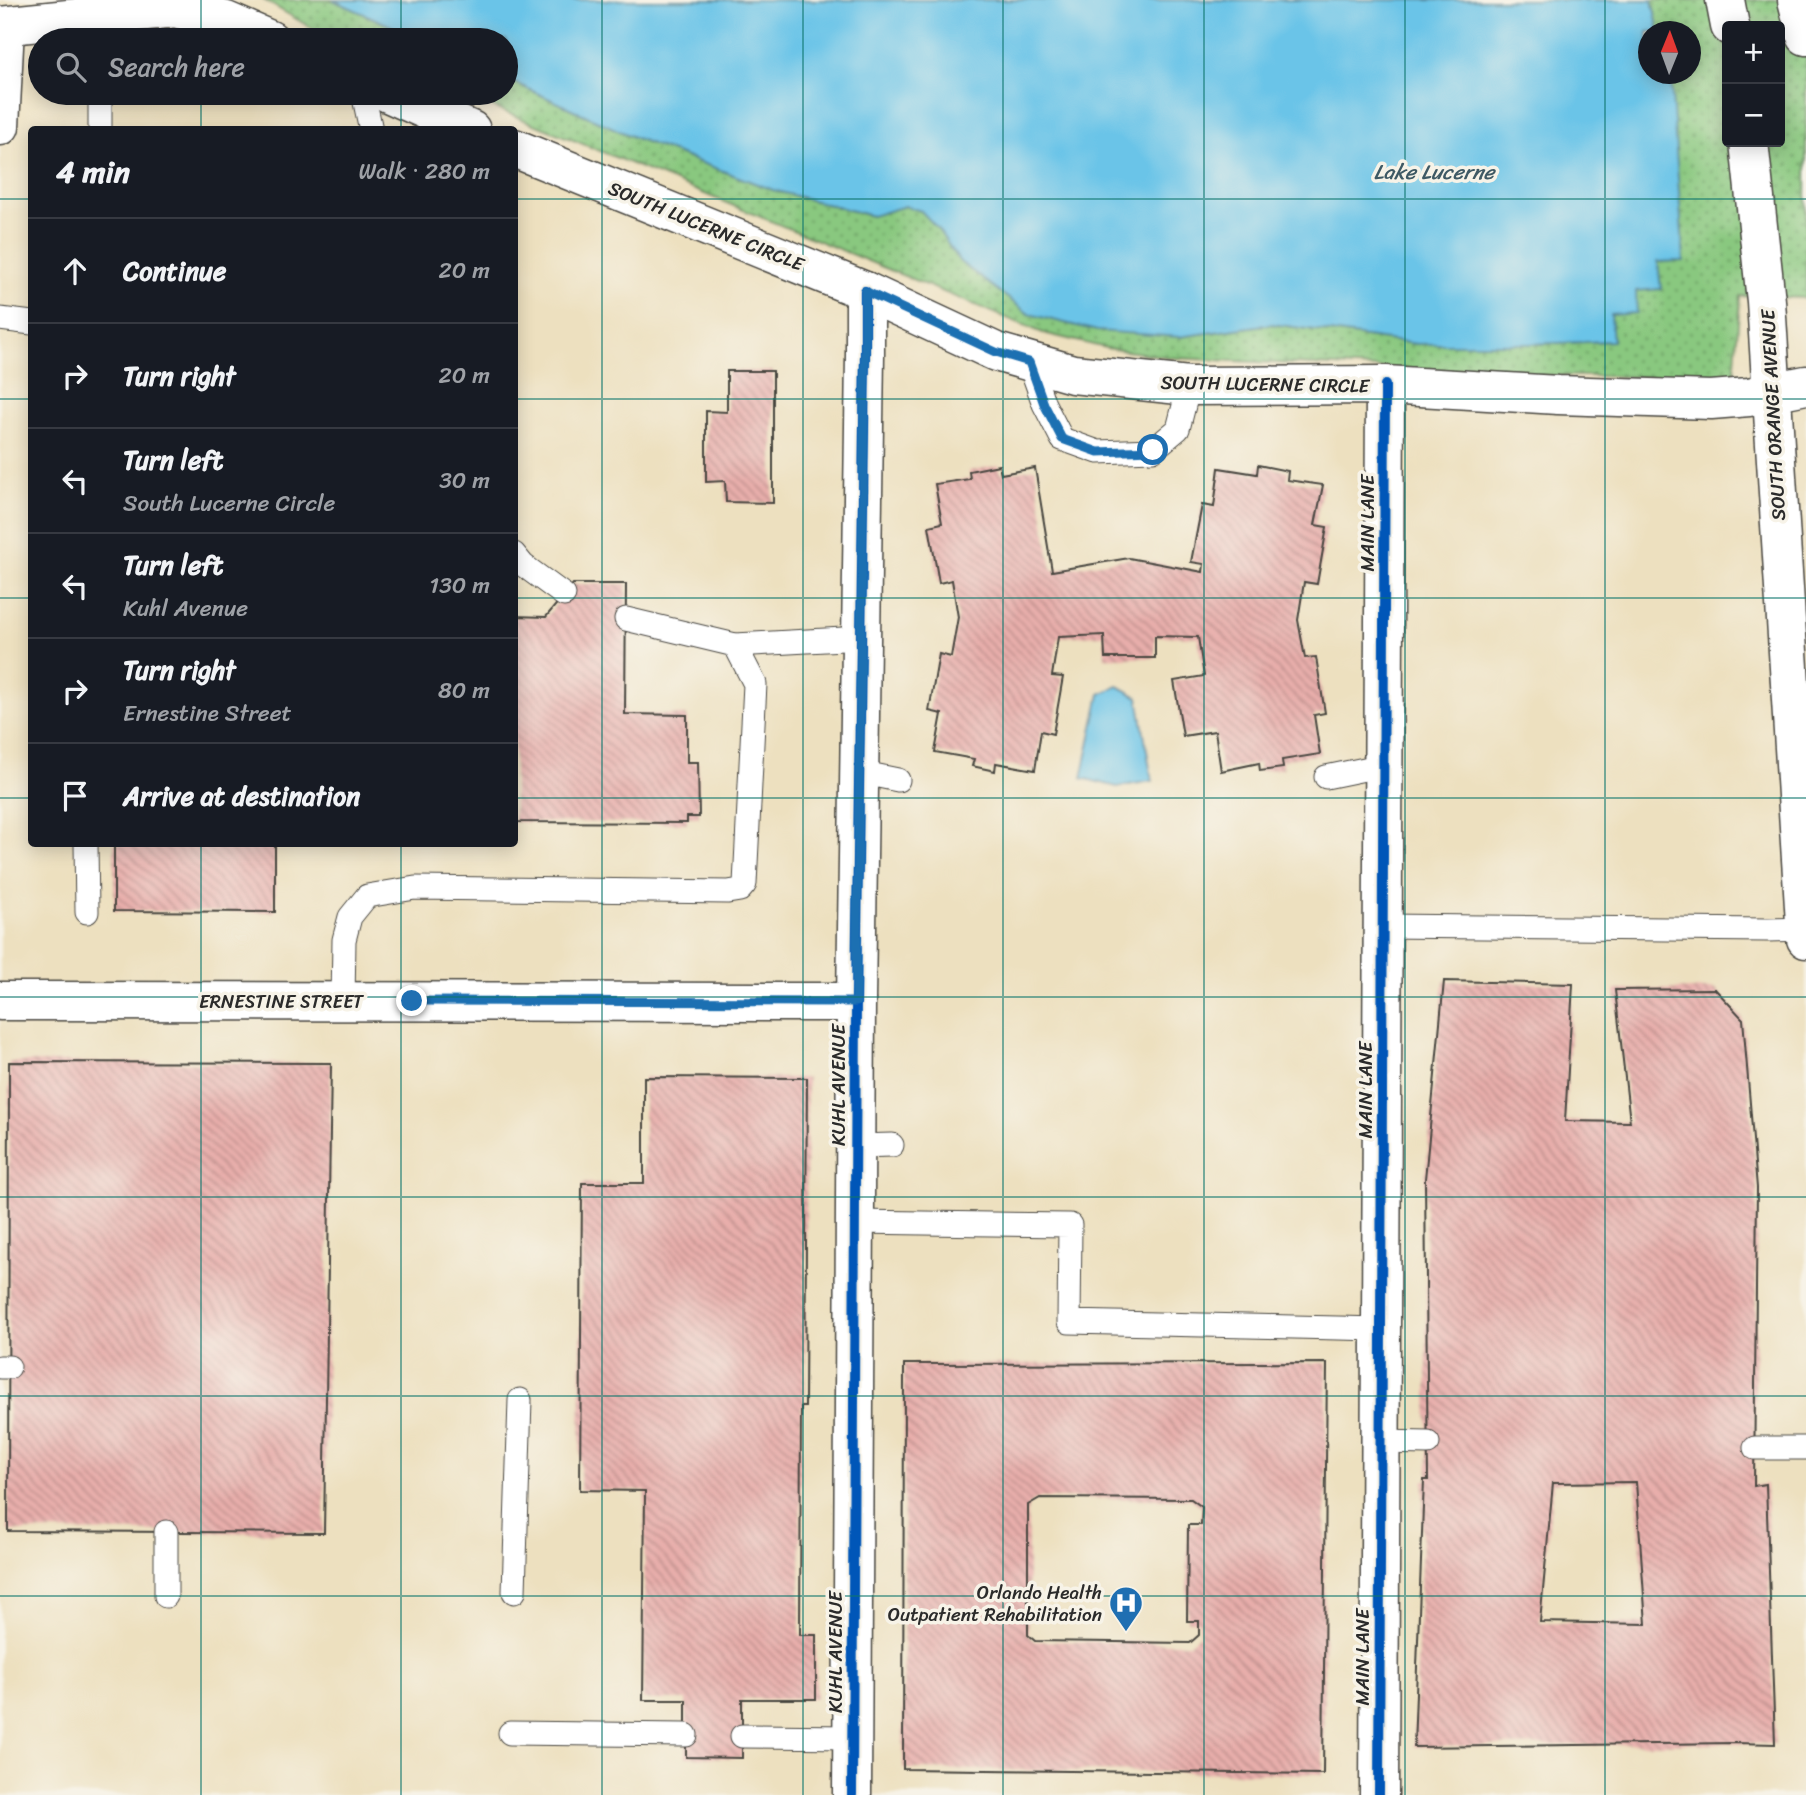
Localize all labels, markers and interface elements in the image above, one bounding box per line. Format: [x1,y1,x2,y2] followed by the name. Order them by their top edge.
[1638,21,1701,84] north arrow
[1722,21,1785,147] map controls
[1722,21,1785,84] button: +
[28,28,518,105] search box
[108,44,245,90] text: Search here
[52,48,90,86] icon: search
[1722,84,1785,147] button: −
[56,145,130,199] text: 4 min
[359,151,490,192] text: Walk · 280 m
[1374,153,1497,191] water label: Lake Lucerne
[603,172,810,281] street label: SOUTH LUCERNE CIRCLE
[123,248,226,294] text: Continue
[439,250,490,291] text: 20 m
[56,252,94,290] icon: ahead
[1751,307,1795,521] street label: SOUTH ORANGE AVENUE
[123,353,236,399] text: Turn right
[439,355,490,396] text: 20 m
[56,357,94,395] icon: right
[1160,366,1371,402] street label: SOUTH LUCERNE CIRCLE
[1137,434,1168,465] route start
[123,437,223,483] text: Turn left
[439,460,490,501] text: 30 m
[56,462,94,500] icon: left
[1351,473,1384,571] street label: MAIN LANE
[123,483,335,524] text: South Lucerne Circle
[123,542,223,588] text: Turn left
[429,565,490,606] text: 130 m
[56,567,94,605] icon: left
[123,588,248,629] text: Kuhl Avenue
[123,647,236,693] text: Turn right
[438,670,490,711] text: 80 m
[56,672,94,710] icon: right
[123,693,292,734] text: Ernestine Street
[123,773,360,819] text: Arrive at destination
[56,777,94,815] icon: arrive
[199,985,365,1018] street label: ERNESTINE STREET
[396,985,427,1016] route end
[822,1023,855,1146] street label: KUHL AVENUE
[1349,1040,1382,1138] street label: MAIN LANE
[888,1576,1102,1631] place label: Orlando Health Outpatient Rehabilitation
[1107,1584,1145,1633] hospital icon: Orlando Health Outpatient Rehabilitation
[819,1590,852,1713] street label: KUHL AVENUE
[1346,1607,1379,1705] street label: MAIN LANE

